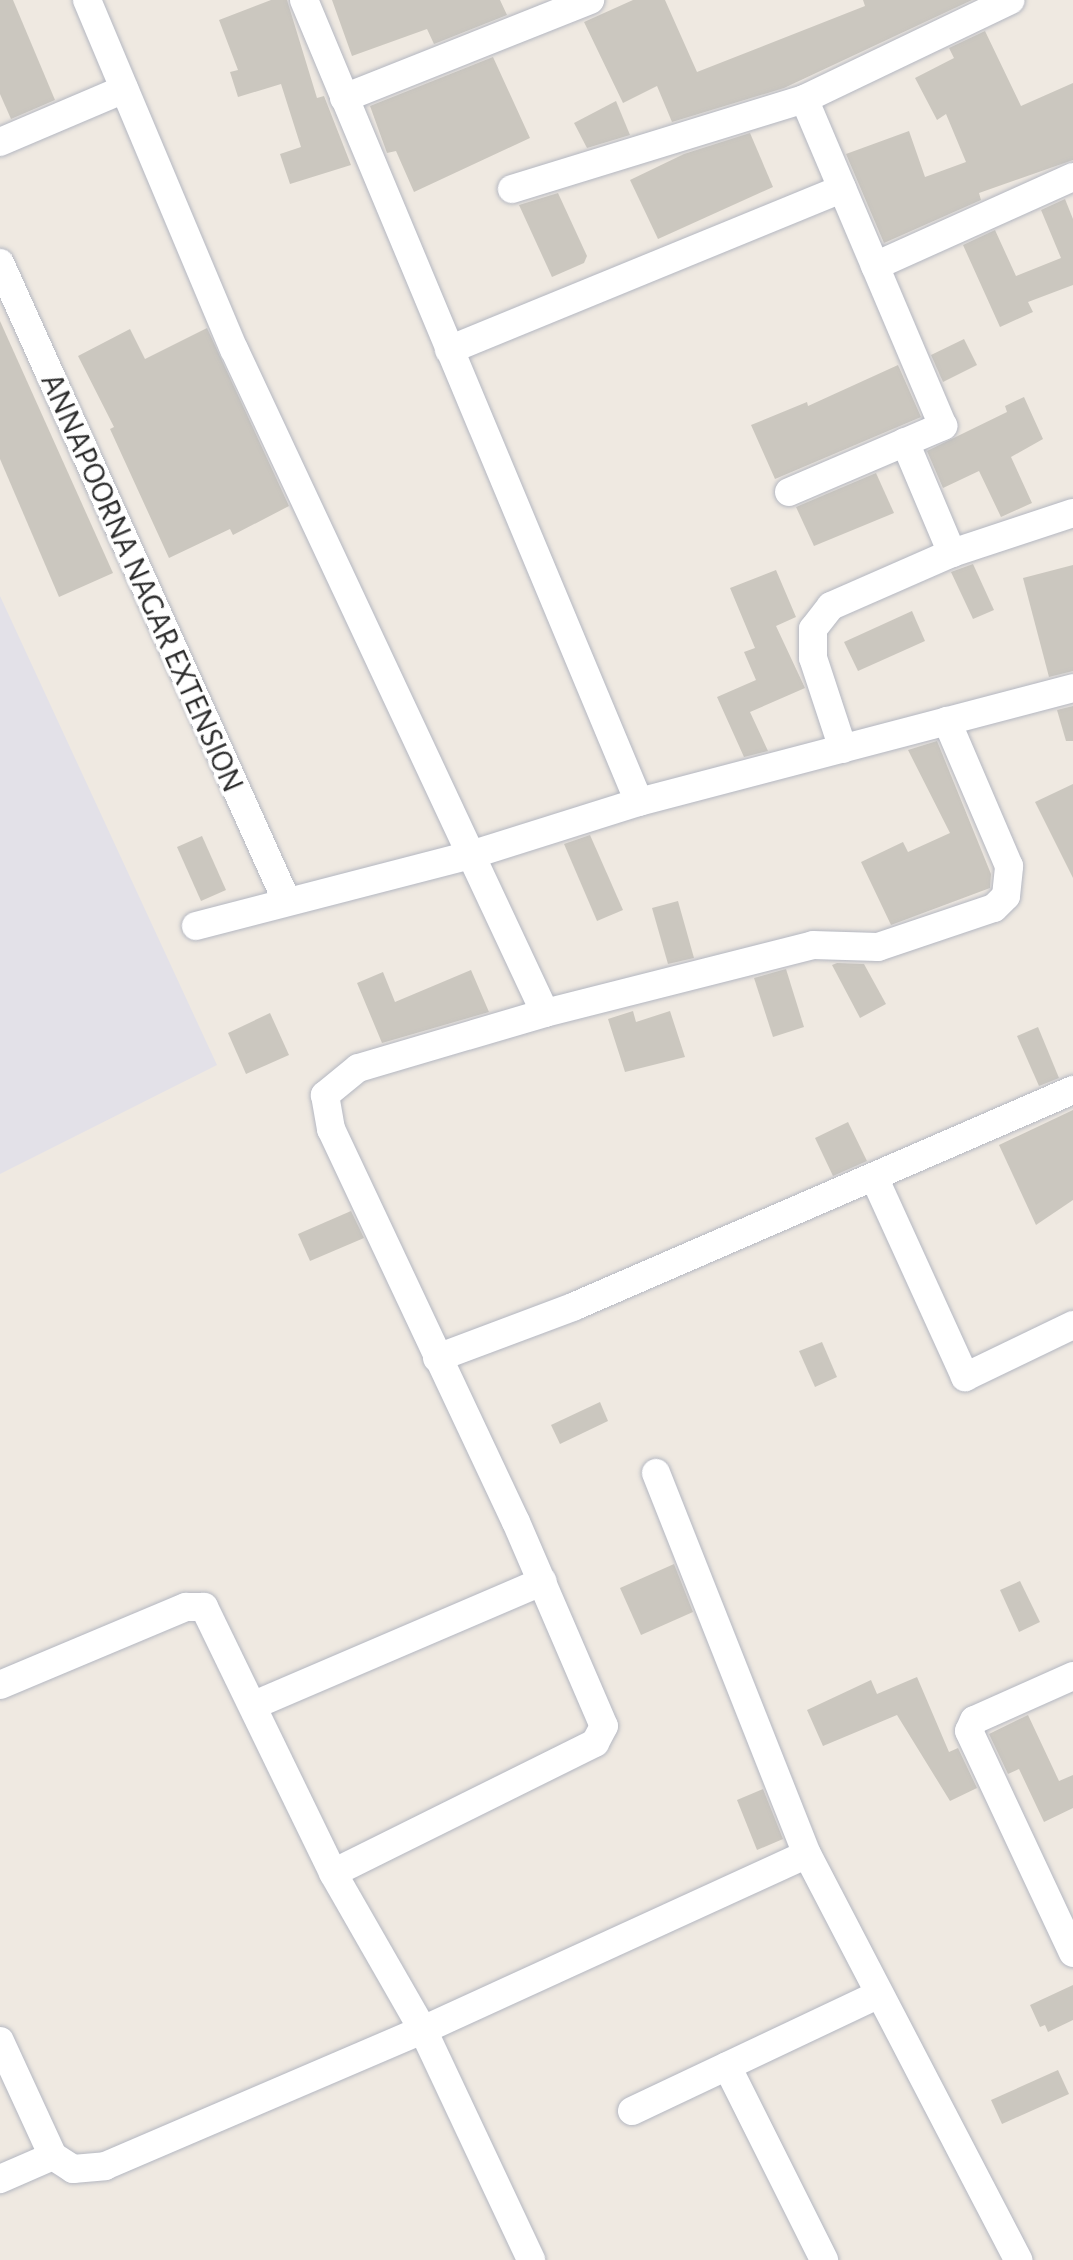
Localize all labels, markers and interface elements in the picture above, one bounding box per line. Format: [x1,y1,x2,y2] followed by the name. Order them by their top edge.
[32,368,252,798] street label: ANNAPOORNA NAGAR EXTENSION

